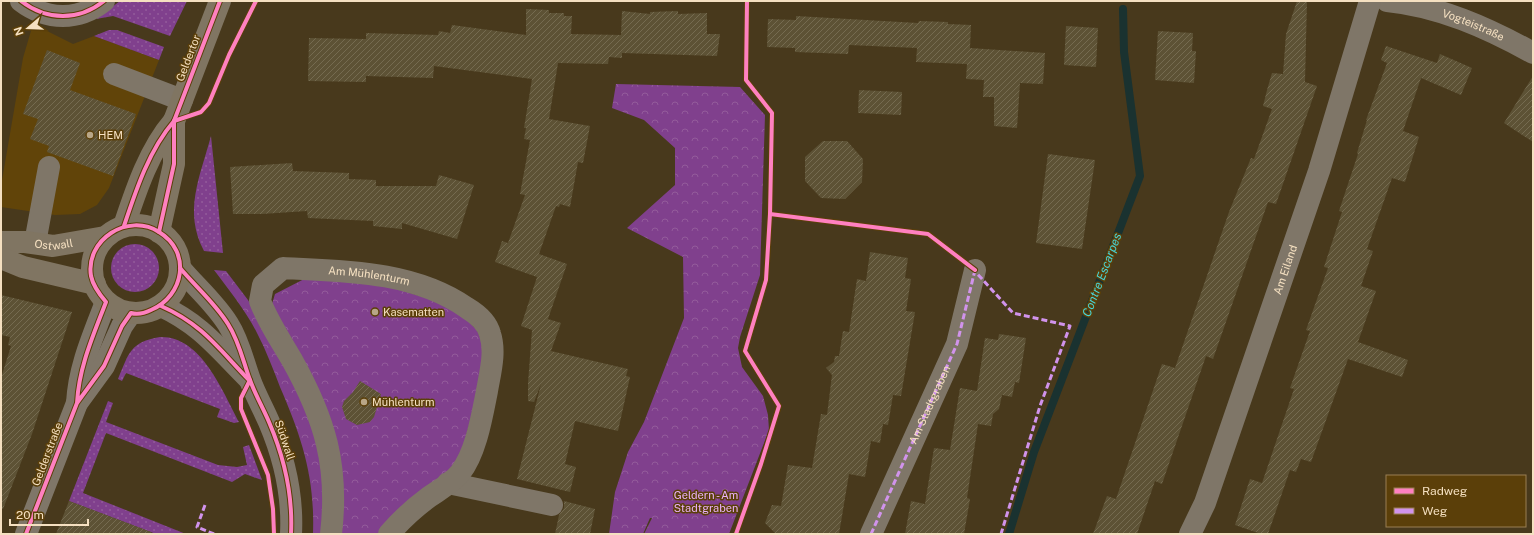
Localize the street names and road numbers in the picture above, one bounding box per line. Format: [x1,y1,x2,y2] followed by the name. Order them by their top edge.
[1441,7,1506,43] street label: Vogteistraße
[174,33,202,83] street label: Geldertor
[34,237,74,252] street label: Ostwall
[1271,243,1299,296] street label: Am Eiland
[328,264,411,288] street label: Am Mühlenturm
[907,364,952,446] street label: Am Stadtgraben
[273,418,297,462] street label: Südwall
[29,421,65,487] street label: Gelderstraße

